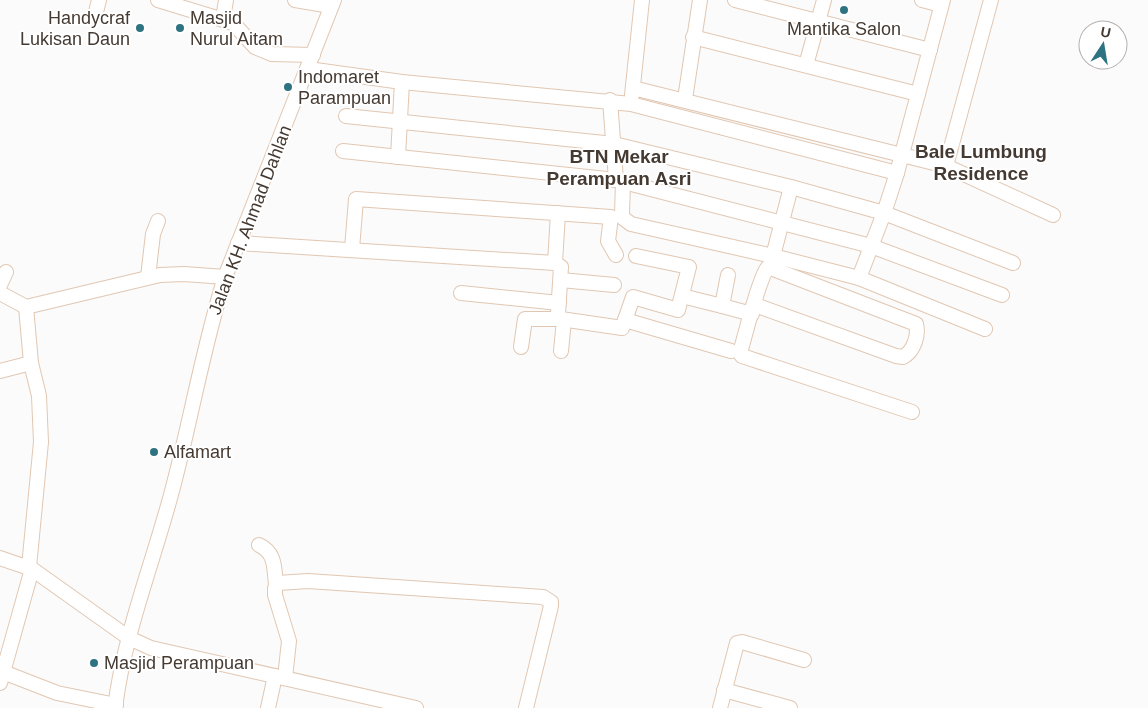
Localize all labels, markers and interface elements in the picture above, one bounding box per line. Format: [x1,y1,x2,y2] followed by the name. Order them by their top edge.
[838,4,850,16] marker: Mantika Salon
[20,8,131,49] place label: Handycraf Lukisan Daun
[190,8,283,49] place label: Masjid Nurul Aitam
[787,19,901,39] place label: Mantika Salon
[1078,20,1128,70] north arrow
[134,22,146,34] marker: Handycraf Lukisan Daun
[174,22,186,34] marker: Masjid Nurul Aitam
[1099,23,1112,41] text: U
[298,67,391,108] place label: Indomaret Parampuan
[282,81,294,93] marker: Indomaret Parampuan
[205,123,295,317] street label: Jalan KH. Ahmad Dahlan
[915,141,1047,184] district label: Bale Lumbung Residence
[546,146,692,189] district label: BTN Mekar Perampuan Asri
[164,442,231,462] place label: Alfamart
[148,446,160,458] marker: Alfamart
[104,653,254,673] place label: Masjid Perampuan
[88,657,100,669] marker: Masjid Perampuan

